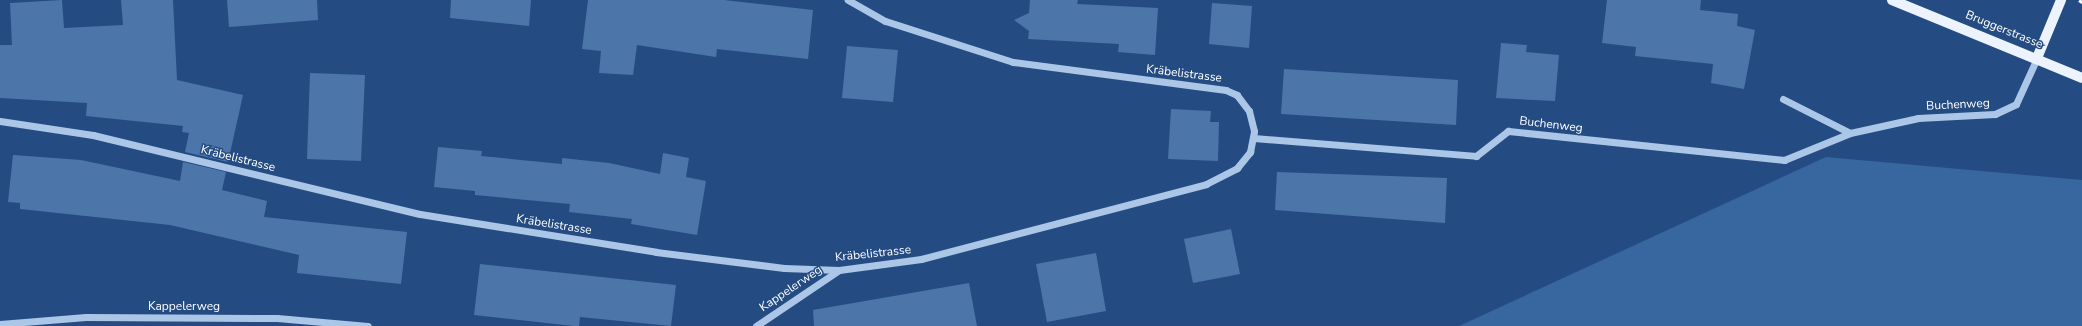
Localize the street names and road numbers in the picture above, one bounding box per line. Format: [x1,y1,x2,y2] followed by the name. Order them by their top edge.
[1963,8,2045,52] street label: Bruggerstrasse
[1145,62,1223,86] street label: Kräbelistrasse
[1926,96,1990,114] street label: Buchenweg
[1518,114,1584,136] street label: Buchenweg
[199,143,277,175] street label: Kräbelistrasse
[515,212,593,238] street label: Kräbelistrasse
[834,243,912,265] street label: Kräbelistrasse
[757,263,825,315] street label: Kappelerweg
[148,300,220,314] street label: Kappelerweg

